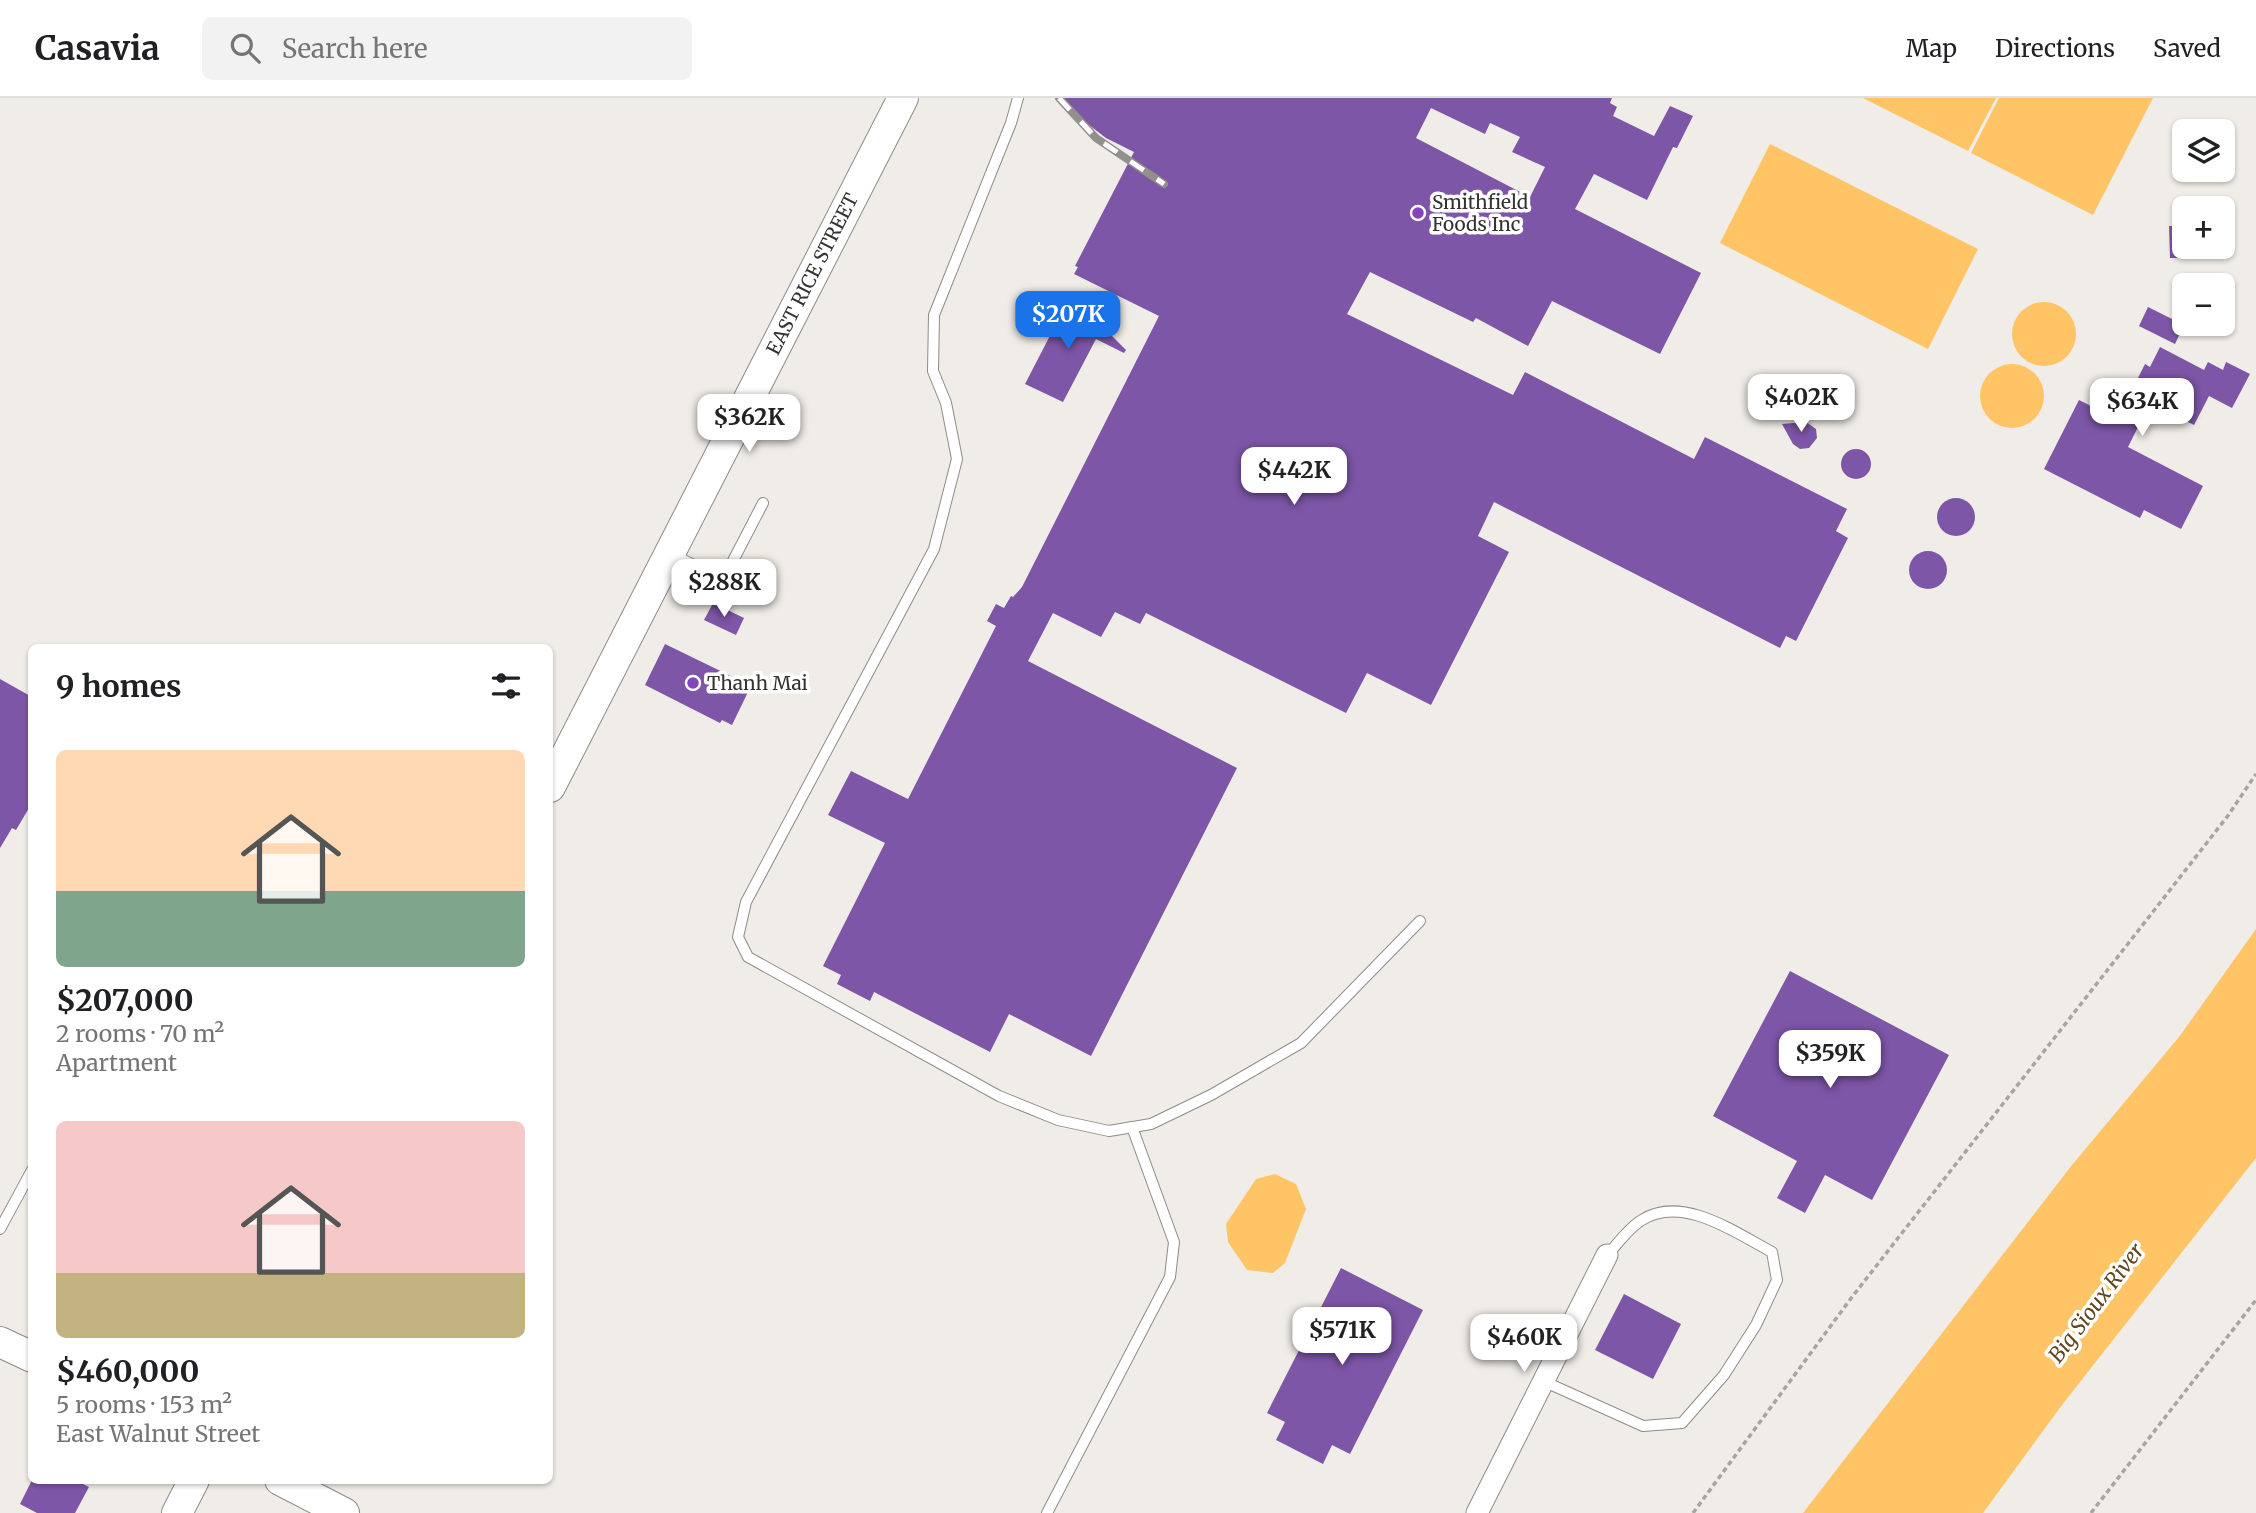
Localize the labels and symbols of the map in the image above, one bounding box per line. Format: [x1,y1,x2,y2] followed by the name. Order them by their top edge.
[761,189,863,359] street label: EAST RICE STREET
[1432,190,1528,236] place label: Smithfield Foods Inc
[1410,205,1426,221] marker: Smithfield Foods Inc
[1019,292,1117,351] pin: $207K
[1752,374,1850,434] pin: $402K
[2093,378,2191,438] pin: $634K
[700,394,798,454] pin: $362K
[1245,448,1343,507] pin: $442K
[675,560,773,619] pin: $288K
[707,671,808,695] place label: Thanh Mai
[685,675,701,691] marker: Thanh Mai
[1781,1030,1879,1090] pin: $359K
[2042,1238,2150,1368] water label: Big Sioux River
[1293,1308,1391,1367] pin: $571K
[1475,1314,1573,1374] pin: $460K

